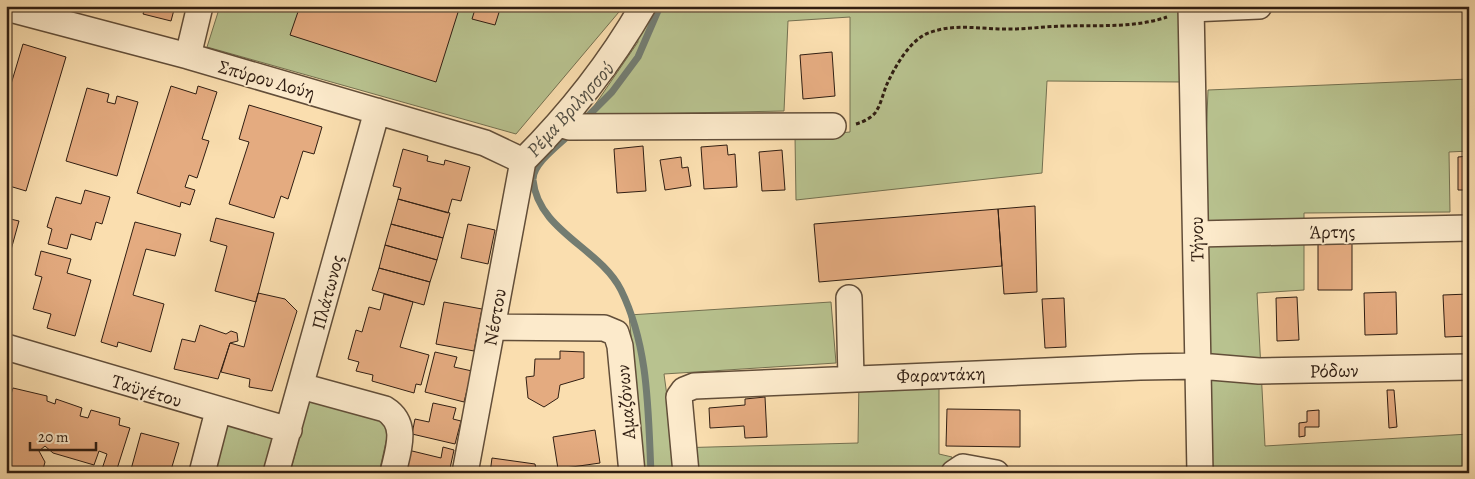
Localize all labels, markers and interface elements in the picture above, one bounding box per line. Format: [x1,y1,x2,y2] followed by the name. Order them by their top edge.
[215,54,318,106] street label: Σπύρου Λούη
[520,56,620,163] water label: Ρέμα Βριλησσού
[1184,216,1210,262] street label: Τήνου
[1309,219,1356,245] street label: Άρτης
[306,252,350,333] street label: Πλάτωνος
[477,286,513,348] street label: Νέστου
[1309,358,1359,384] street label: Ρόδων
[896,360,986,390] street label: Φαραντάκη
[610,363,642,441] street label: Αμαζόνων
[108,368,185,414] street label: Ταϋγέτου
[30,419,96,451] scale bar
[38,427,69,447] text: 20 m

